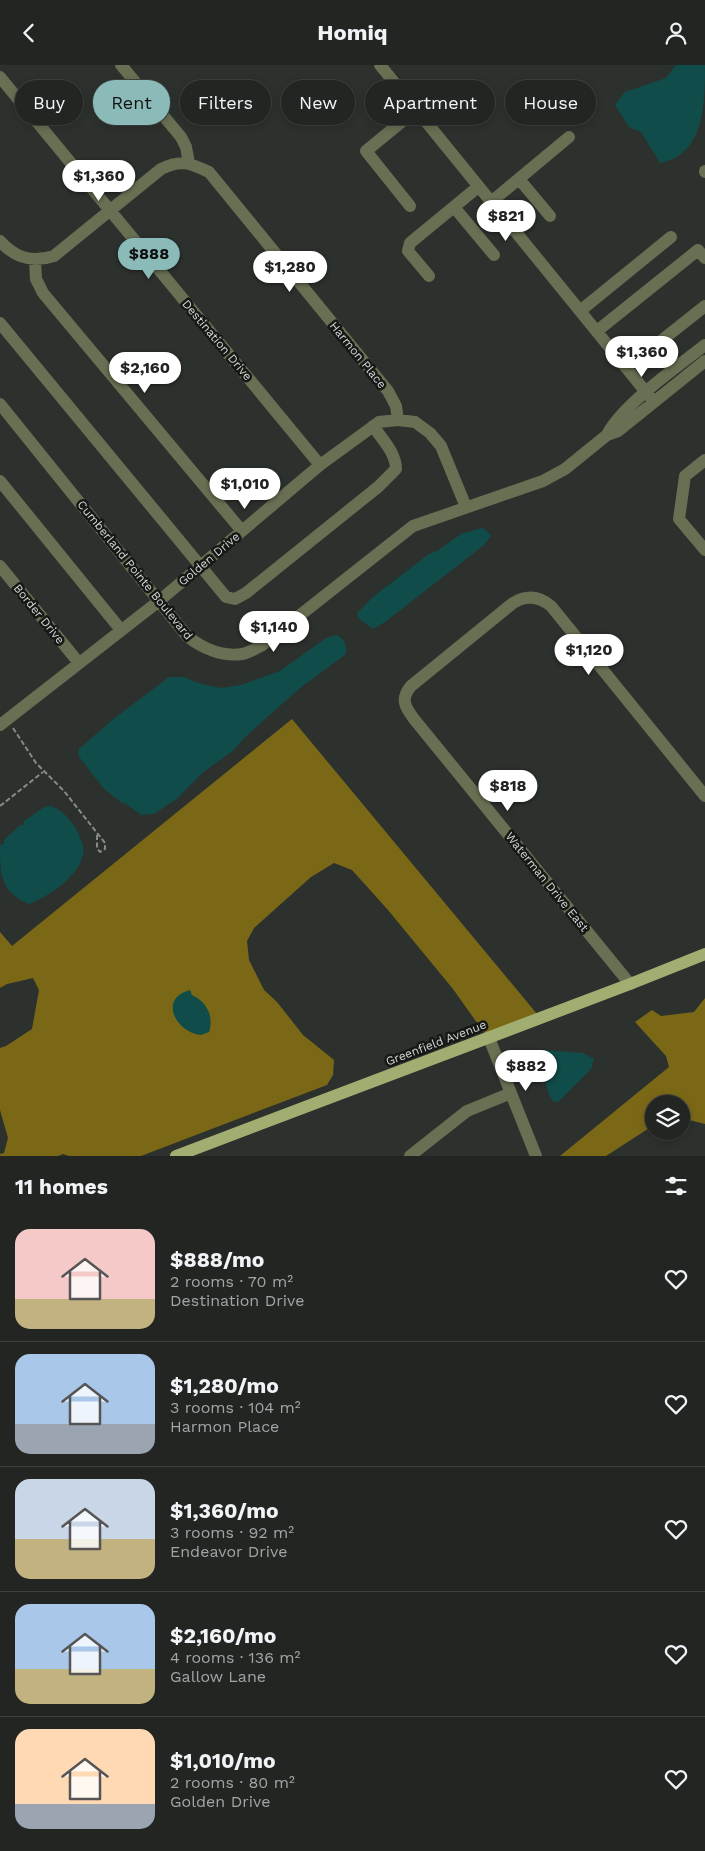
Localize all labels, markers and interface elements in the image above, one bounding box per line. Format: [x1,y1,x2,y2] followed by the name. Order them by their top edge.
[15,19,43,47] icon: back
[662,19,690,47] icon: person
[317,20,388,45] text: Homiq
[15,80,83,125] chip: Buy
[93,80,170,125] chip: Rent
[180,80,271,125] chip: Filters
[281,80,355,125] chip: New
[365,80,495,125] chip: Apartment
[505,80,596,125] chip: House
[58,159,140,202] pin: $1,360
[73,166,125,185] text: $1,360
[476,199,536,242] pin: $821
[488,206,524,225] text: $821
[119,237,179,280] pin: $888
[129,244,169,263] text: $888
[249,251,331,293] pin: $1,280
[264,257,316,276] text: $1,280
[179,297,255,383] street label: Destination Drive
[327,319,389,391] street label: Harmon Place
[601,335,683,378] pin: $1,360
[616,342,668,361] text: $1,360
[104,351,186,394] pin: $2,160
[120,358,170,377] text: $2,160
[204,467,286,510] pin: $1,010
[220,474,270,493] text: $1,010
[75,498,195,642] street label: Cumberland Pointe Boulevard
[176,529,242,589] street label: Golden Drive
[11,581,67,647] street label: Border Drive
[233,611,315,653] pin: $1,140
[250,617,298,636] text: $1,140
[548,633,630,676] pin: $1,120
[566,640,612,659] text: $1,120
[478,769,538,812] pin: $818
[489,776,527,795] text: $818
[503,829,591,935] street label: Waterman Drive East
[384,1017,488,1069] street label: Greenfield Avenue
[496,1049,556,1092] pin: $882
[506,1056,546,1075] text: $882
[645,1095,690,1140] map controls
[645,1095,690,1140] button: layers
[662,1172,690,1200] icon: filters
[15,1174,108,1199] text: 11 homes
[170,1247,264,1272] text: $888/mo
[55,1249,115,1309] icon: home
[662,1265,690,1293] icon: heart
[170,1272,293,1291] text: 2 rooms · 70 m²
[170,1291,305,1310] text: Destination Drive
[170,1373,279,1398] text: $1,280/mo
[55,1374,115,1434] icon: home
[662,1390,690,1418] icon: heart
[170,1398,301,1417] text: 3 rooms · 104 m²
[170,1417,279,1436] text: Harmon Place
[170,1498,278,1523] text: $1,360/mo
[55,1499,115,1559] icon: home
[662,1515,690,1543] icon: heart
[170,1523,294,1542] text: 3 rooms · 92 m²
[170,1542,288,1561] text: Endeavor Drive
[170,1623,276,1648] text: $2,160/mo
[55,1624,115,1684] icon: home
[662,1640,690,1668] icon: heart
[170,1648,300,1667] text: 4 rooms · 136 m²
[170,1667,266,1686] text: Gallow Lane
[170,1748,275,1773] text: $1,010/mo
[55,1749,115,1809] icon: home
[662,1765,690,1793] icon: heart
[170,1773,295,1792] text: 2 rooms · 80 m²
[170,1792,271,1811] text: Golden Drive

